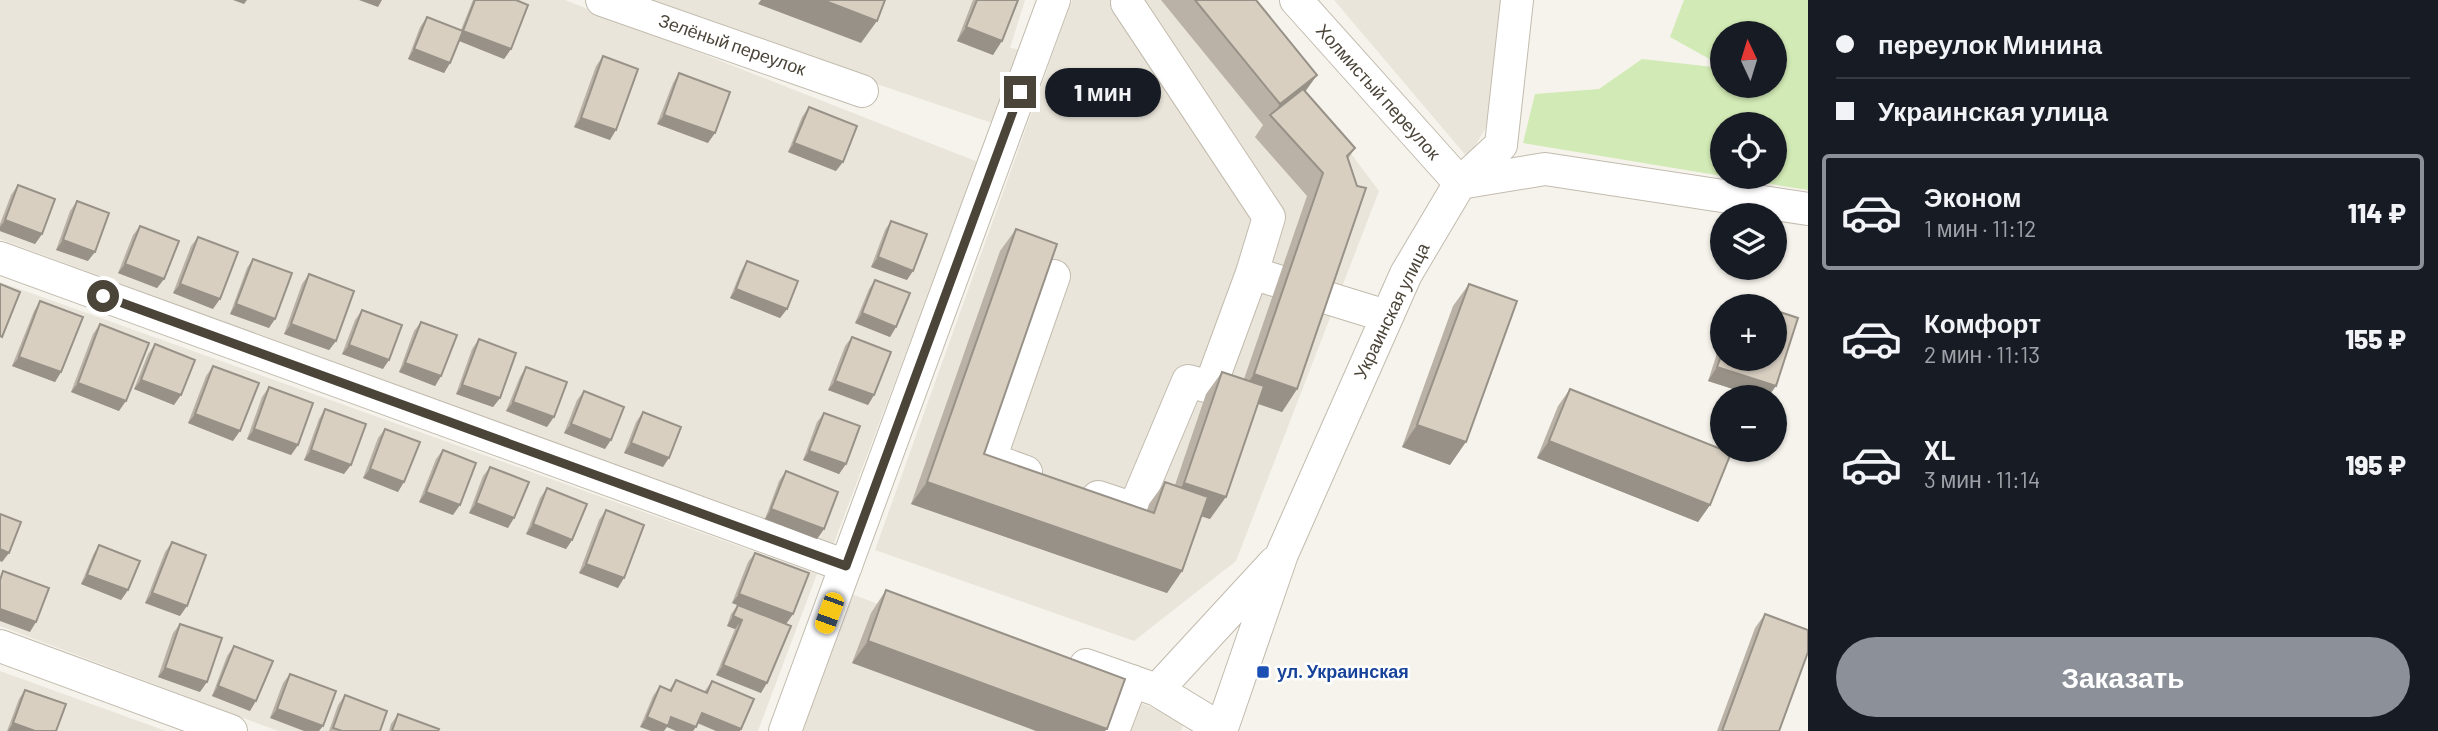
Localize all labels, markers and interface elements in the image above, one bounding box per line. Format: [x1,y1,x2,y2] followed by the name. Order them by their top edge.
[656,9,809,80] street label: Зелёный переулок
[1312,19,1446,164] street label: Холмистый переулок
[1710,21,1787,98] north arrow
[1710,21,1787,462] map controls
[1878,28,2102,59] text: переулок Минина
[1044,68,1160,116] callout: 1 мин
[1004,76,1036,108] route end
[1074,78,1132,106] text: 1 мин
[1878,95,2108,126] text: Украинская улица
[1710,112,1787,189] button: locate
[1840,181,1903,244] icon: car
[1924,181,2022,212] text: Эконом
[2348,197,2406,228] text: 114 ₽
[1710,203,1787,280] button: layers
[1924,214,2036,242] text: 1 мин · 11:12
[1349,238,1434,382] street label: Украинская улица
[87,280,119,312] route start
[1710,294,1787,371] button: +
[1840,307,1903,370] icon: car
[1924,307,2041,338] text: Комфорт
[2345,323,2406,354] text: 155 ₽
[1924,340,2040,368] text: 2 мин · 11:13
[1710,385,1787,462] button: −
[1840,433,1903,496] icon: car
[1924,434,1955,465] text: XL
[2345,449,2406,480] text: 195 ₽
[1924,465,2041,493] text: 3 мин · 11:14
[812,590,847,636] car
[1836,637,2410,717] button: Заказать
[1277,660,1409,682] place label: ул. Украинская
[1255,664,1271,680] marker: ул. Украинская

